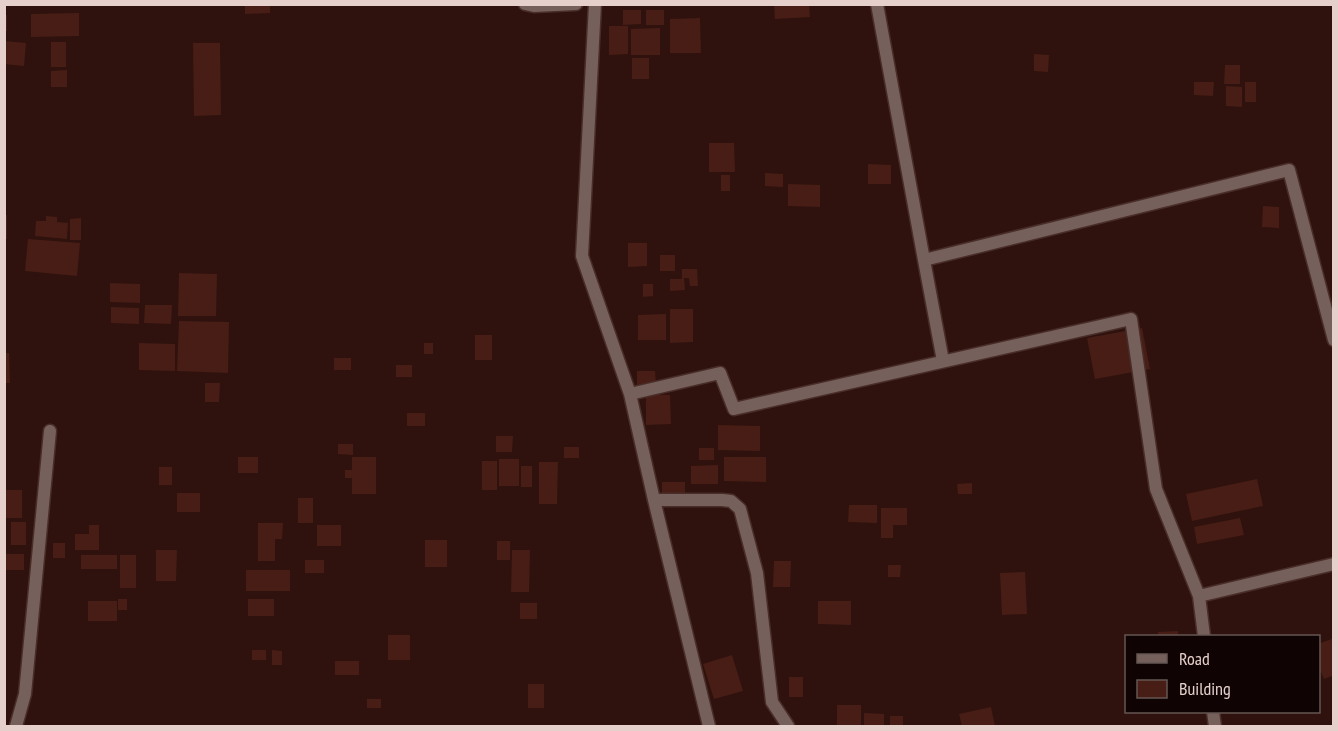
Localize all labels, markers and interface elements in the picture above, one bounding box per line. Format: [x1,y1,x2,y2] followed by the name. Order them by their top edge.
[1125,635,1320,713] legend
[1179,647,1210,670] text: Road
[1179,677,1231,700] text: Building

